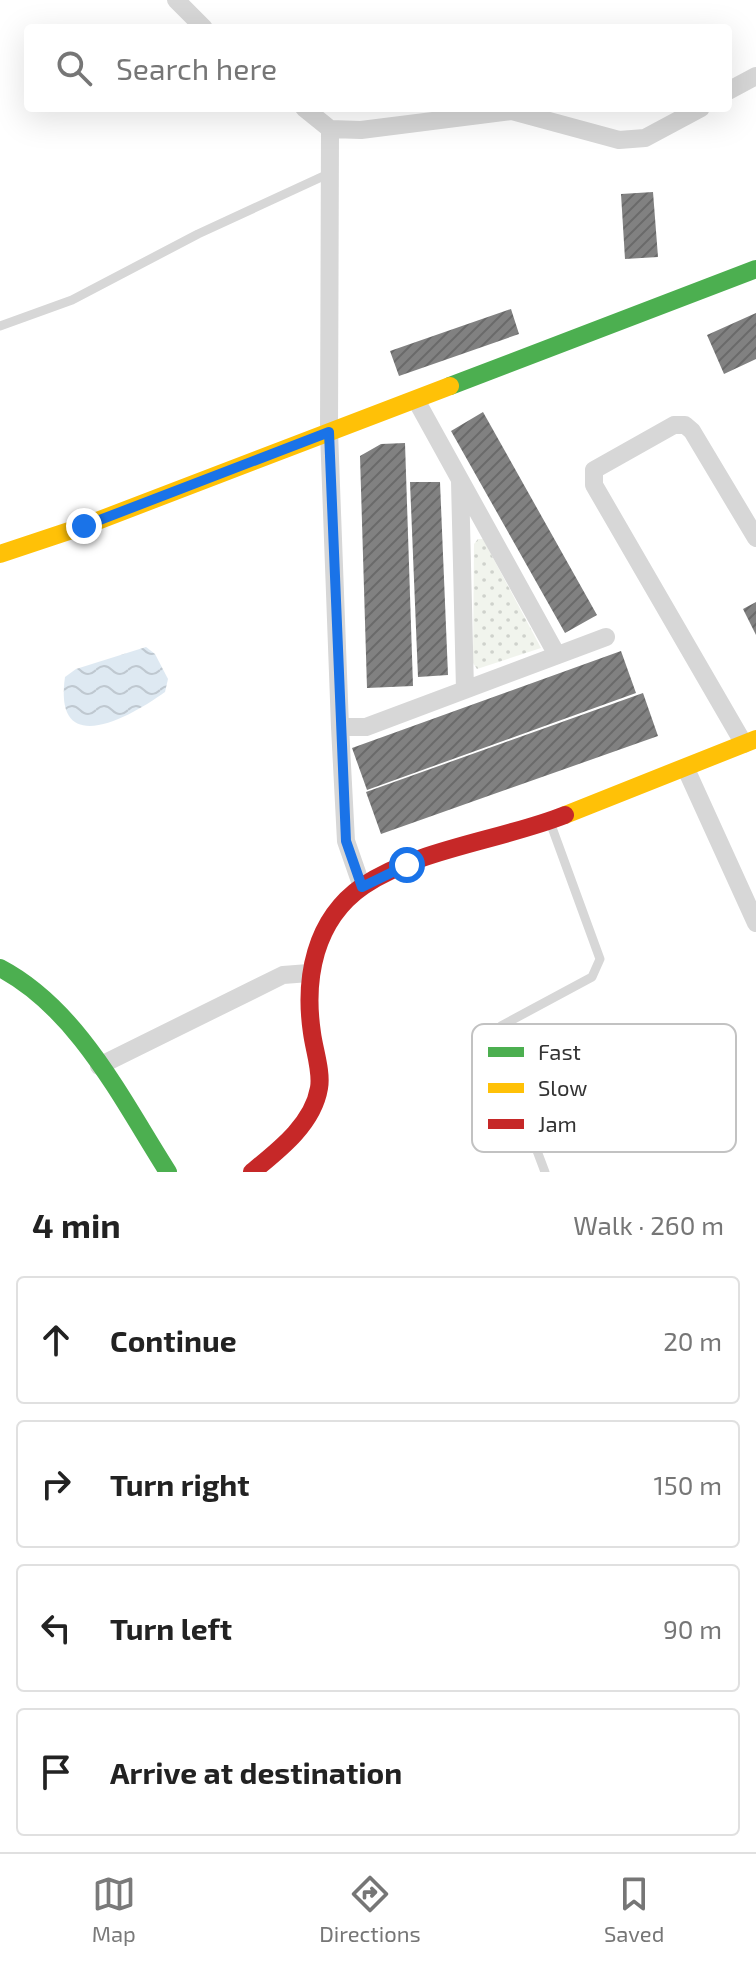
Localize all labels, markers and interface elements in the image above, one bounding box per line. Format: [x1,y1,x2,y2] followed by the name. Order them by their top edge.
[24,24,732,112] search box
[52,46,96,90] icon: search
[116,50,277,86] text: Search here
[66,508,102,544] route end
[389,847,425,883] route start
[472,1024,736,1152] legend
[538,1038,581,1064] text: Fast
[538,1074,587,1100] text: Slow
[538,1110,577,1136] text: Jam
[32,1204,121,1245] text: 4 min
[573,1209,724,1240] text: Walk · 260 m
[34,1318,78,1362] icon: ahead
[110,1322,237,1358] text: Continue
[663,1325,722,1356] text: 20 m
[34,1462,78,1506] icon: right
[110,1466,250,1502] text: Turn right
[653,1469,722,1500] text: 150 m
[34,1606,78,1650] icon: left
[110,1610,232,1646] text: Turn left
[663,1613,722,1644] text: 90 m
[34,1750,78,1794] icon: arrive
[110,1754,402,1790] text: Arrive at destination
[92,1872,136,1946] tab: Map
[319,1872,421,1946] tab: Directions
[604,1872,664,1946] tab: Saved

